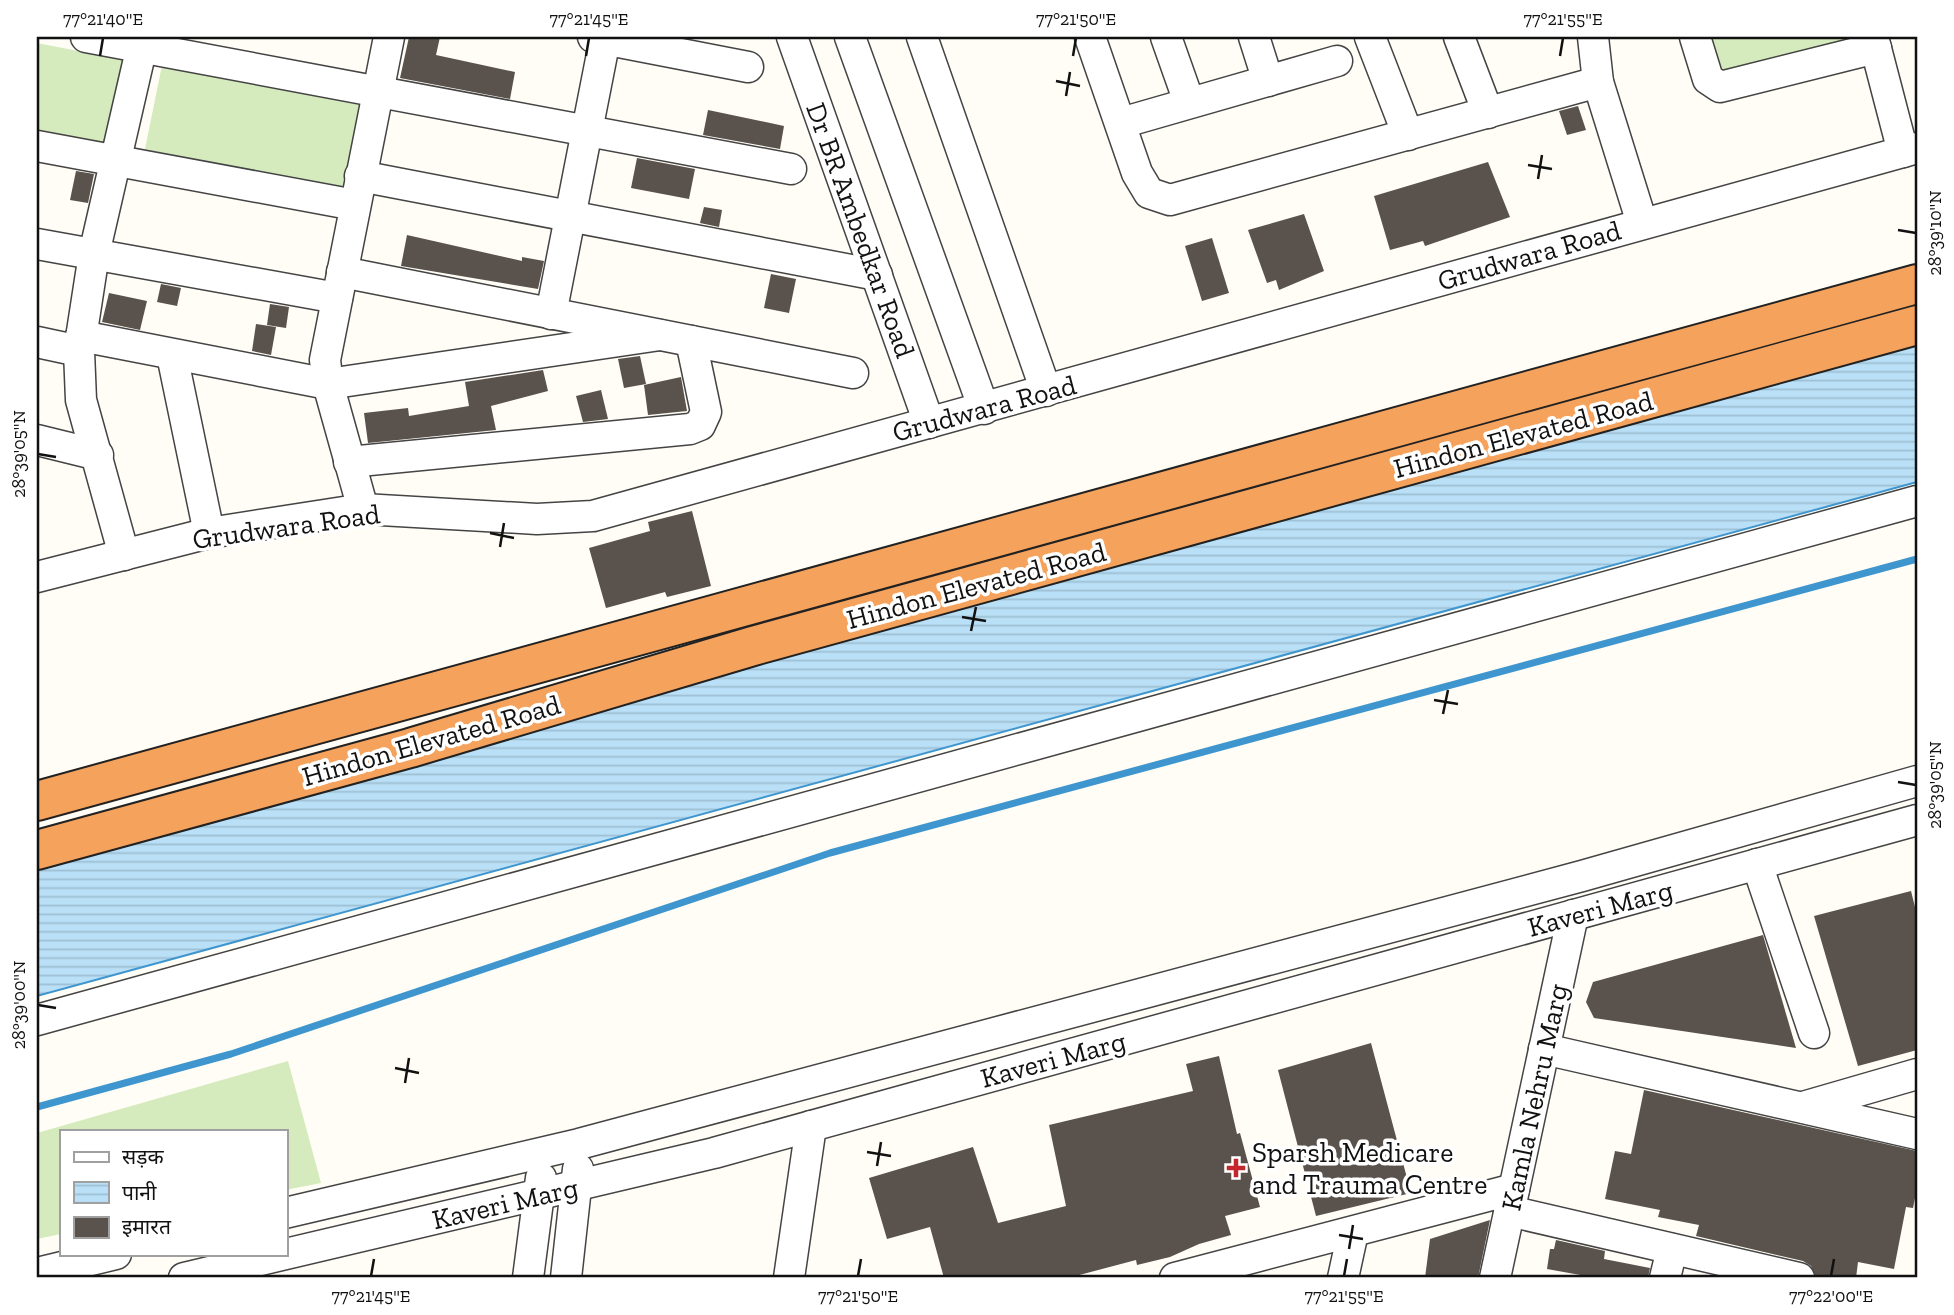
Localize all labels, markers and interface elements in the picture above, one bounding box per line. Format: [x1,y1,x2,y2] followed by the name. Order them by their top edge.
[63,8,143,30] text: 77°21'40"E
[550,8,628,30] text: 77°21'45"E
[1036,8,1116,30] text: 77°21'50"E
[1523,8,1603,30] text: 77°21'55"E
[799,98,922,362] street label: Dr BR Ambedkar Road
[1924,190,1946,276] text: 28°39'10"N
[1434,214,1624,297] street label: Grudwara Road
[889,368,1080,449] street label: Grudwara Road
[1390,384,1656,485] street label: Hindon Elevated Road
[8,410,30,498] text: 28°39'05"N
[190,497,382,556] street label: Grudwara Road
[843,535,1109,636] street label: Hindon Elevated Road
[298,688,564,793] street label: Hindon Elevated Road
[1924,741,1946,829] text: 28°39'05"N
[1524,873,1676,944] street label: Kaveri Marg
[8,961,30,1049] text: 28°39'00"N
[1494,981,1575,1213] street label: Kamla Nehru Marg
[977,1024,1129,1095] street label: Kaveri Marg
[60,1130,287,1256] legend
[1252,1136,1487,1201] place label: Sparsh Medicare and Trauma Centre
[122,1144,164,1169] text: सड़क
[1226,1158,1246,1178] marker: Sparsh Medicare and Trauma Centre
[429,1171,581,1236] street label: Kaveri Marg
[122,1180,157,1205] text: पानी
[122,1214,172,1239] text: इमारत
[332,1285,410,1307] text: 77°21'45"E
[818,1285,898,1307] text: 77°21'50"E
[1304,1285,1384,1307] text: 77°21'55"E
[1789,1285,1873,1307] text: 77°22'00"E

